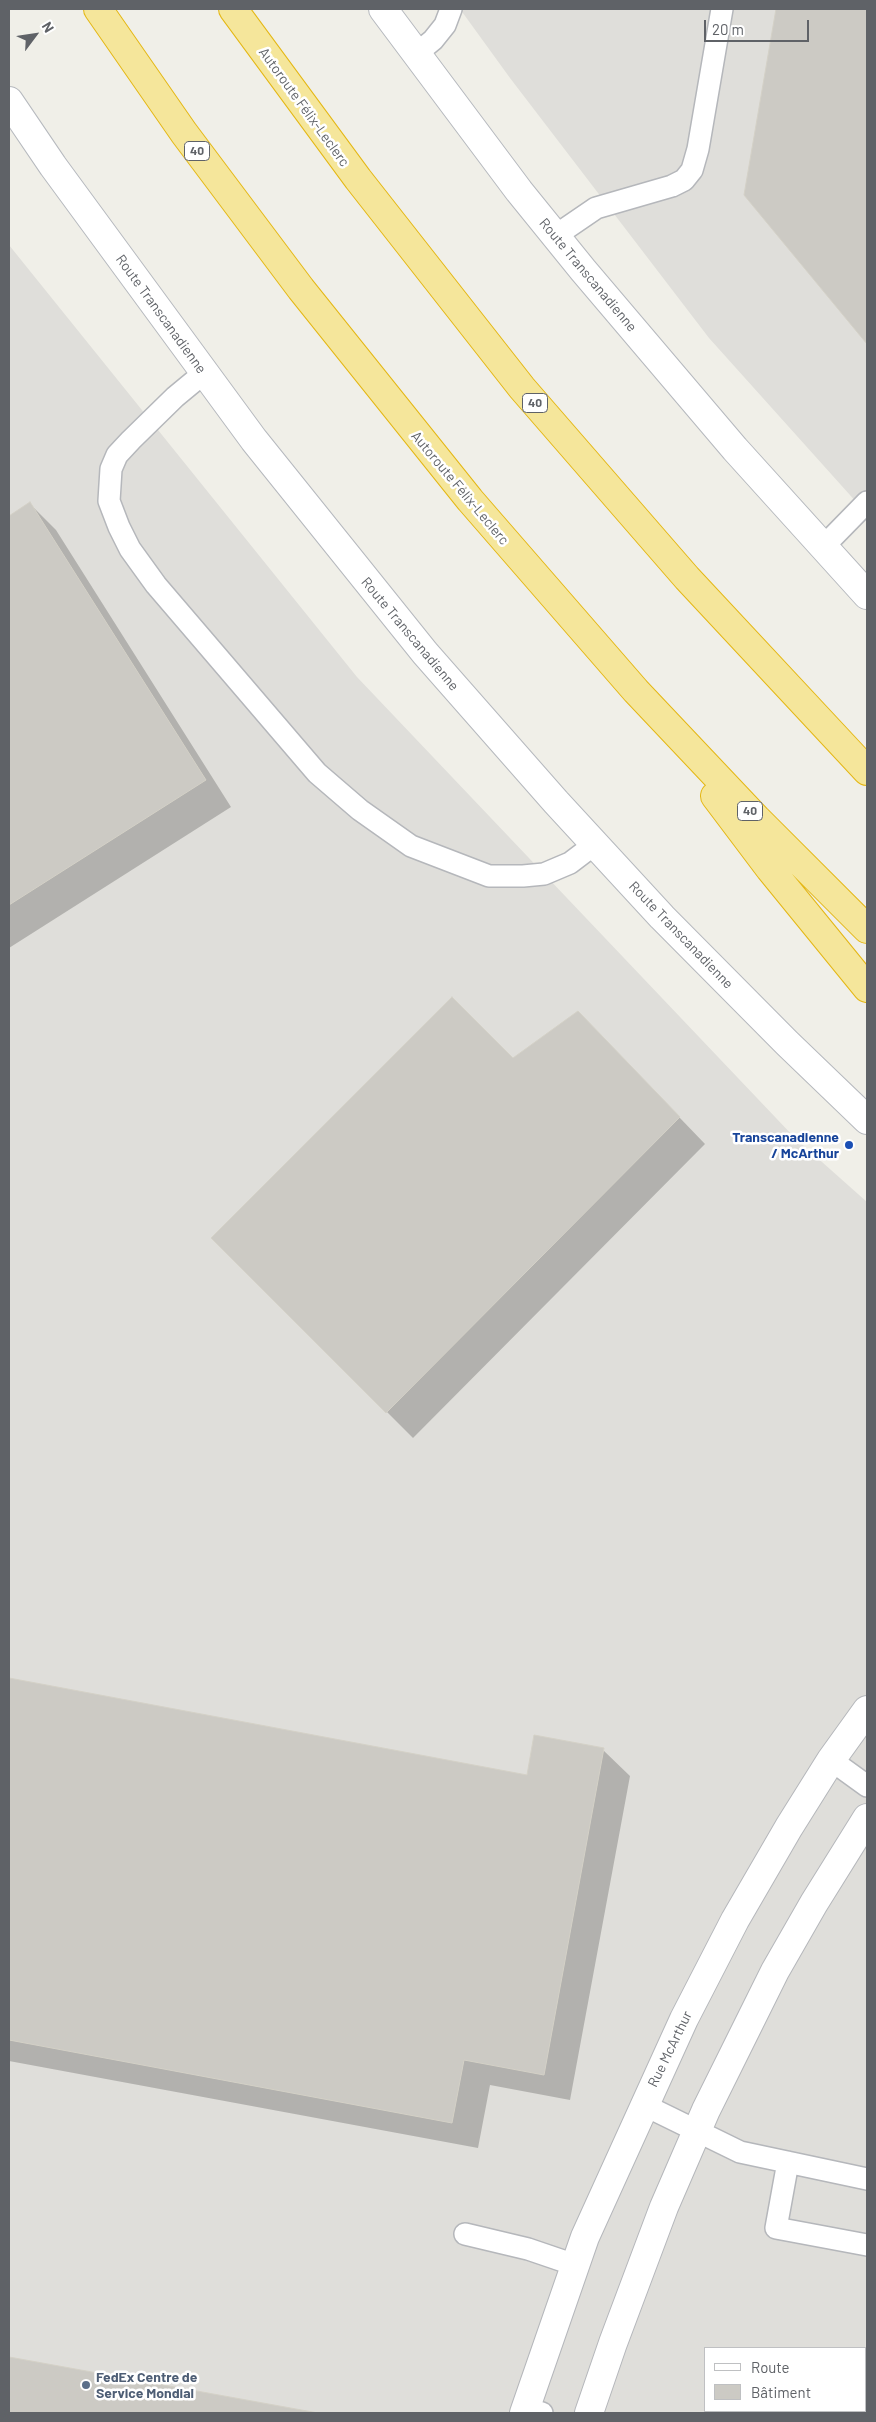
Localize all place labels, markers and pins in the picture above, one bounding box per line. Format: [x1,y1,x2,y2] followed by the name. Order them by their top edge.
[732,1129,839,1162] place label: Transcanadienne / McArthur
[843,1139,855,1151] marker: Transcanadienne / McArthur
[96,2369,197,2402] place label: FedEx Centre de Service Mondial
[80,2379,92,2391] marker: FedEx Centre de Service Mondial

